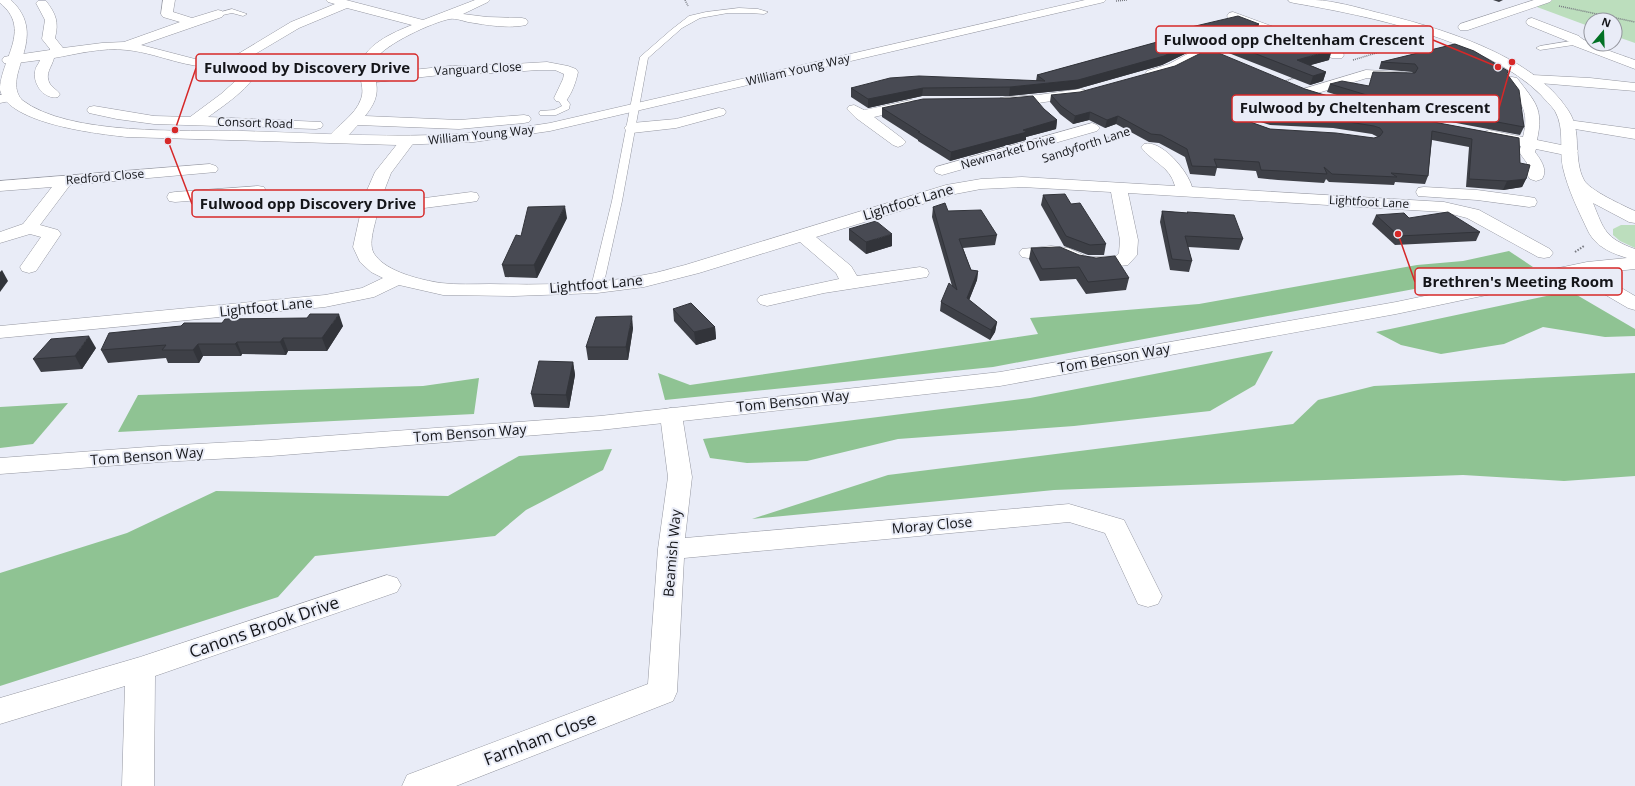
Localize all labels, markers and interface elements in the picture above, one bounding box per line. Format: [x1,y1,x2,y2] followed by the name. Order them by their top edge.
[1583,12,1623,52] north arrow
[1600,14,1613,31] text: N
[1156,26,1433,53] callout: Fulwood opp Cheltenham Crescent
[1164,29,1425,49] text: Fulwood opp Cheltenham Crescent
[744,49,852,90] street label: William Young Way
[196,54,418,81] callout: Fulwood by Discovery Drive
[204,57,410,77] text: Fulwood by Discovery Drive
[434,58,522,79] street label: Vanguard Close
[1232,95,1499,122] callout: Fulwood by Cheltenham Crescent
[1240,97,1491,117] text: Fulwood by Cheltenham Crescent
[217,113,293,132] street label: Consort Road
[427,120,536,149] street label: William Young Way
[1040,122,1132,167] street label: Sandyforth Lane
[959,130,1057,173] street label: Newmarket Drive
[65,165,145,188] street label: Redford Close
[860,179,956,224] street label: Lightfoot Lane
[192,190,424,217] callout: Fulwood opp Discovery Drive
[1328,191,1410,212] street label: Lightfoot Lane
[200,193,416,213] text: Fulwood opp Discovery Drive
[1415,268,1622,295] callout: Brethren's Meeting Room
[548,270,644,297] street label: Lightfoot Lane
[1422,271,1614,291] text: Brethren's Meeting Room
[218,292,314,321] street label: Lightfoot Lane
[1056,338,1172,377] street label: Tom Benson Way
[736,385,851,416] street label: Tom Benson Way
[413,419,528,446] street label: Tom Benson Way
[90,442,205,469] street label: Tom Benson Way
[658,507,685,598] street label: Beamish Way
[891,512,973,537] street label: Moray Close
[186,590,342,663] street label: Canons Brook Drive
[480,707,599,771] street label: Farnham Close

